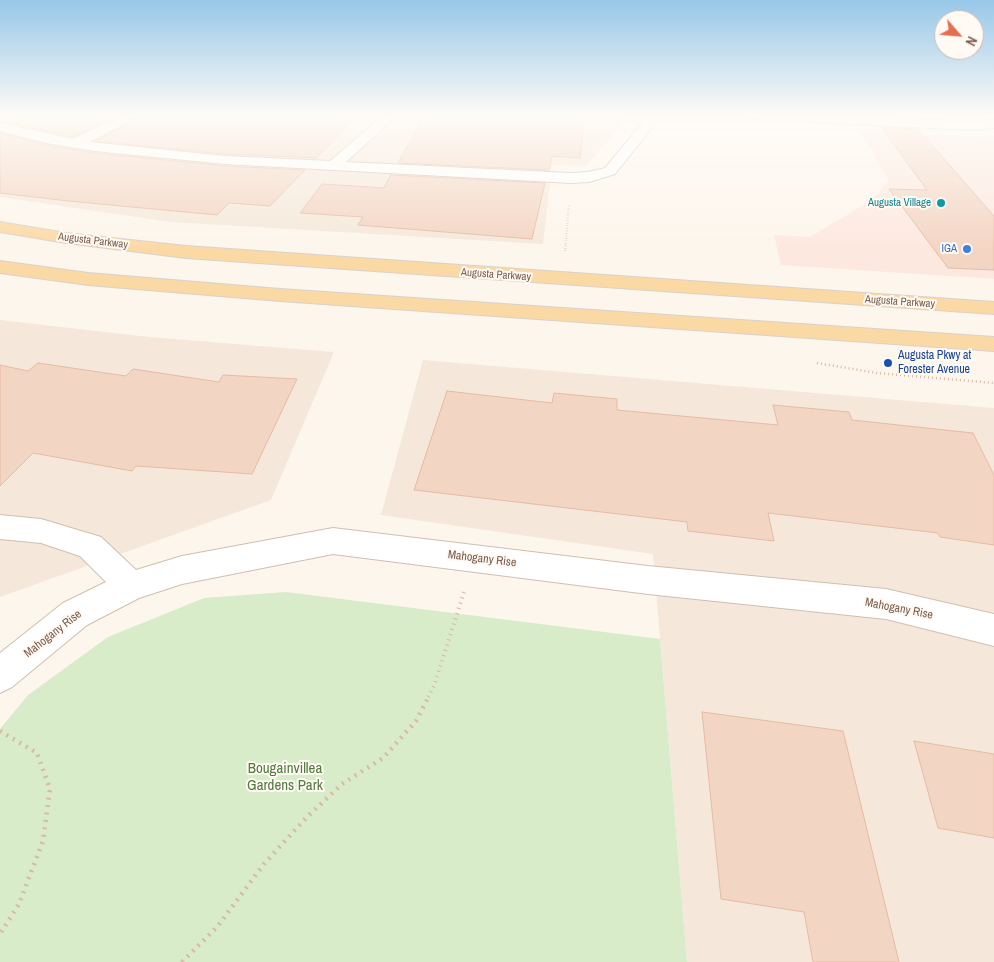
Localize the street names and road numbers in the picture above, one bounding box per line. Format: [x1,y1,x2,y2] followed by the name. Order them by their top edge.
[57,230,129,252] street label: Augusta Parkway
[461,266,531,284] street label: Augusta Parkway
[865,293,935,311] street label: Augusta Parkway
[447,548,517,570] street label: Mahogany Rise
[864,595,934,623] street label: Mahogany Rise
[21,607,85,661] street label: Mahogany Rise

